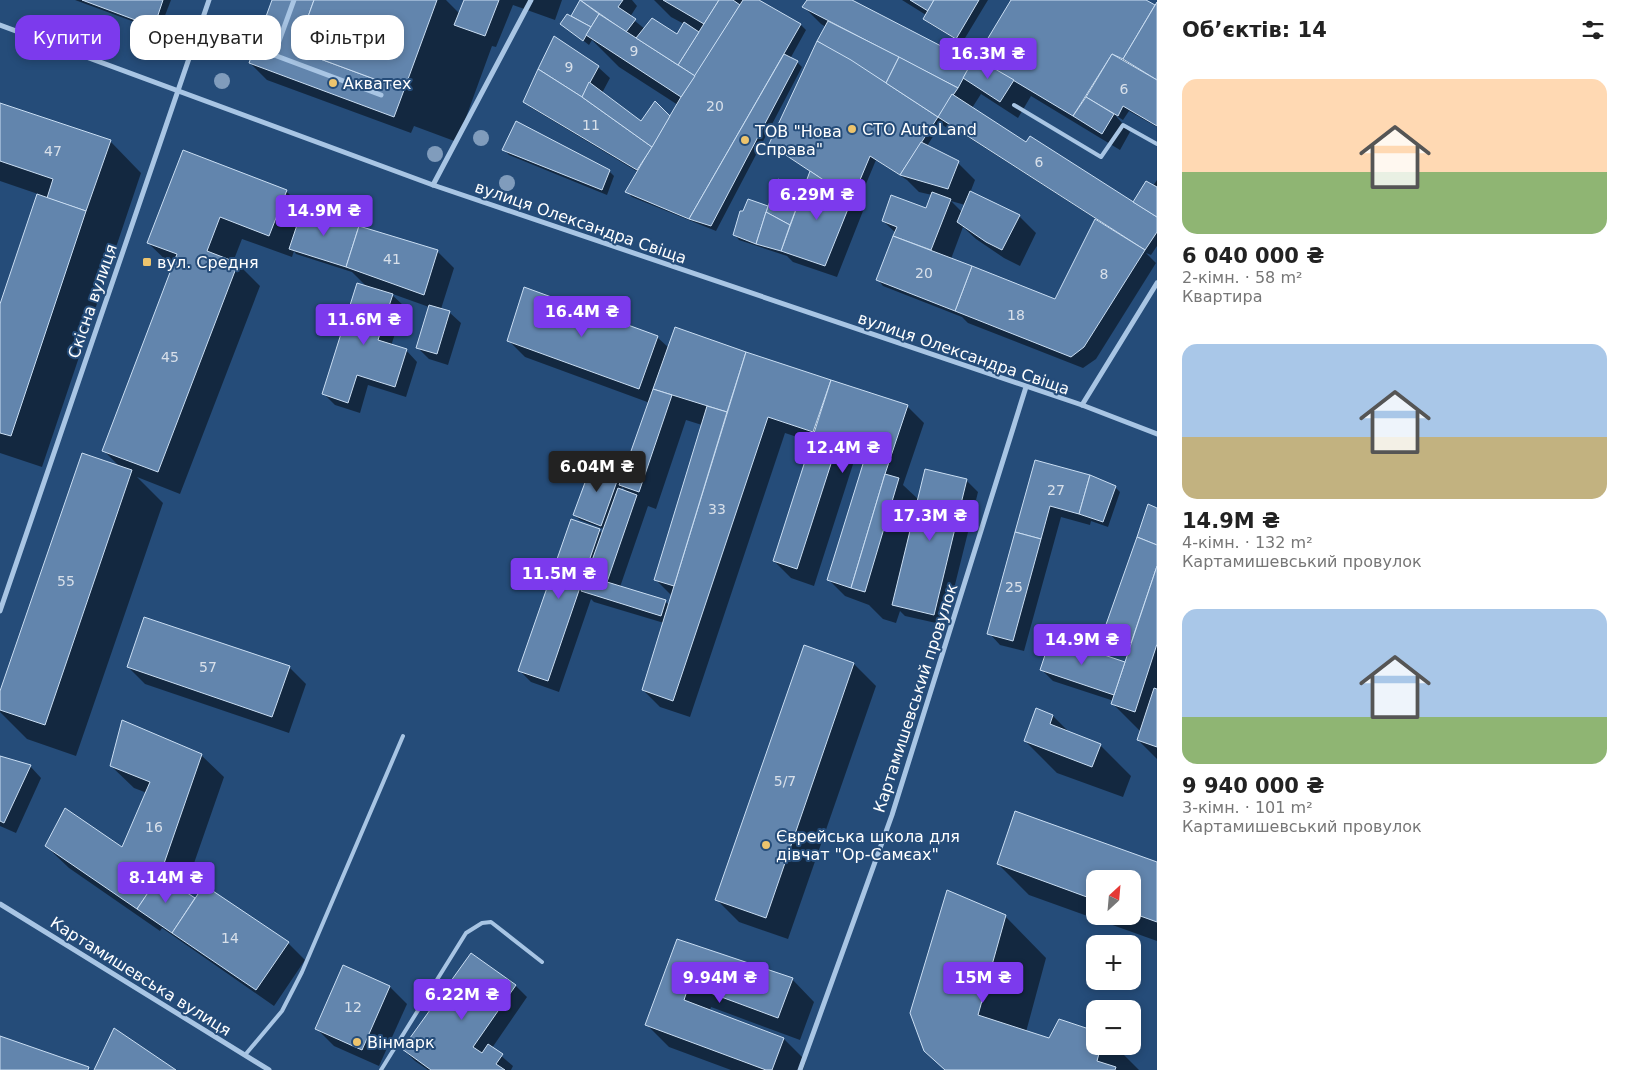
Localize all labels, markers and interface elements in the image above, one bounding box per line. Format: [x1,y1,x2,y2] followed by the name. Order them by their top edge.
[15,15,120,60] chip: Купити
[130,15,281,60] chip: Орендувати
[291,15,404,60] chip: Фільтри
[1579,16,1607,44] icon: filters
[1182,18,1327,42] text: Об’єктів: 14
[942,38,1034,80] pin: 16.3M ₴
[630,43,638,59] house number: 9
[951,44,1025,63] text: 16.3M ₴
[565,59,573,75] house number: 9
[343,74,411,93] place label: Акватех
[327,77,339,89] marker: Акватех
[1120,81,1129,97] house number: 6
[706,98,724,114] house number: 20
[1350,112,1440,202] icon: home
[582,117,600,133] house number: 11
[862,120,977,139] place label: СТО AutoLand
[754,122,842,159] place label: ТОВ "Нова Справа"
[846,123,858,135] marker: СТО AutoLand
[739,134,751,146] marker: ТОВ "Нова Справа"
[44,143,62,159] house number: 47
[1035,154,1044,170] house number: 6
[473,177,689,268] street label: вулиця Олександра Свіща
[771,178,863,221] pin: 6.29M ₴
[780,185,854,204] text: 6.29M ₴
[278,194,370,237] pin: 14.9M ₴
[287,201,361,220] text: 14.9M ₴
[64,242,121,361] street label: Cкісна вулиця
[1182,244,1324,268] text: 6 040 000 ₴
[383,251,401,267] house number: 41
[157,253,259,272] place label: вул. Средня
[141,256,153,268] marker: вул. Средня
[915,265,933,281] house number: 20
[1100,266,1108,282] house number: 8
[1182,268,1302,287] text: 2-кімн. · 58 m²
[1182,287,1262,306] text: Квартира
[536,296,628,338] pin: 16.4M ₴
[545,302,619,321] text: 16.4M ₴
[318,304,410,346] pin: 11.6M ₴
[1007,307,1025,323] house number: 18
[856,308,1072,399] street label: вулиця Олександра Свіща
[327,310,401,329] text: 11.6M ₴
[161,349,179,365] house number: 45
[1350,377,1440,467] icon: home
[797,432,889,474] pin: 12.4M ₴
[806,438,880,457] text: 12.4M ₴
[551,450,643,493] pin: 6.04M ₴
[560,457,634,476] text: 6.04M ₴
[1047,482,1065,498] house number: 27
[884,500,976,542] pin: 17.3M ₴
[708,501,726,517] house number: 33
[893,506,967,525] text: 17.3M ₴
[1182,509,1280,533] text: 14.9M ₴
[1182,533,1313,552] text: 4-кімн. · 132 m²
[1182,552,1422,571] text: Картамишевський провулок
[513,558,605,600] pin: 11.5M ₴
[522,564,596,583] text: 11.5M ₴
[57,573,75,589] house number: 55
[1005,579,1023,595] house number: 25
[869,581,962,815] street label: Картамишевський провулок
[1036,624,1128,666] pin: 14.9M ₴
[1045,630,1119,649] text: 14.9M ₴
[1350,642,1440,732] icon: home
[199,659,217,675] house number: 57
[774,773,796,789] house number: 5/7
[1182,774,1324,798] text: 9 940 000 ₴
[1182,798,1313,817] text: 3-кімн. · 101 m²
[1182,817,1422,836] text: Картамишевський провулок
[145,819,163,835] house number: 16
[776,827,960,864] place label: Єврейська школа для дівчат "Ор-Самєах"
[760,839,772,851] marker: Єврейська школа для дівчат "Ор-Самєах"
[120,862,212,904] pin: 8.14M ₴
[129,868,203,887] text: 8.14M ₴
[1086,870,1141,925] north arrow
[1086,870,1141,1055] map controls
[47,913,235,1040] street label: Картамишевська вулиця
[221,930,239,946] house number: 14
[1086,935,1141,990] button: +
[674,962,766,1004] pin: 9.94M ₴
[948,962,1018,1004] pin: 15M ₴
[683,968,757,987] text: 9.94M ₴
[954,968,1012,987] text: 15M ₴
[416,978,508,1021] pin: 6.22M ₴
[425,985,499,1004] text: 6.22M ₴
[344,999,362,1015] house number: 12
[1086,1000,1141,1055] button: −
[367,1033,435,1052] place label: Вінмарк
[351,1036,363,1048] marker: Вінмарк

